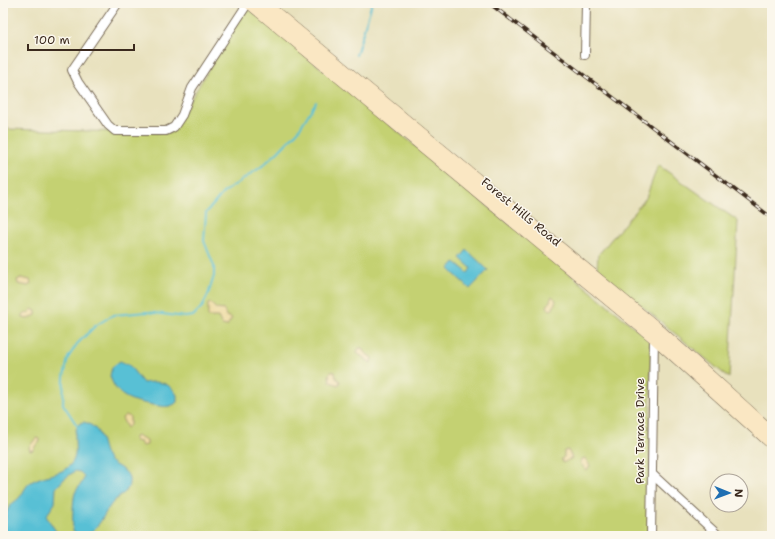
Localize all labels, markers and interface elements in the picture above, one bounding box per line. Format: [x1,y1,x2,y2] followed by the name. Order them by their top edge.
[28,26,134,52] scale bar
[34,32,70,48] text: 100 m
[478,174,564,250] street label: Forest Hills Road
[632,378,648,484] street label: Park Terrace Drive
[709,473,749,513] north arrow
[731,489,746,498] text: N

